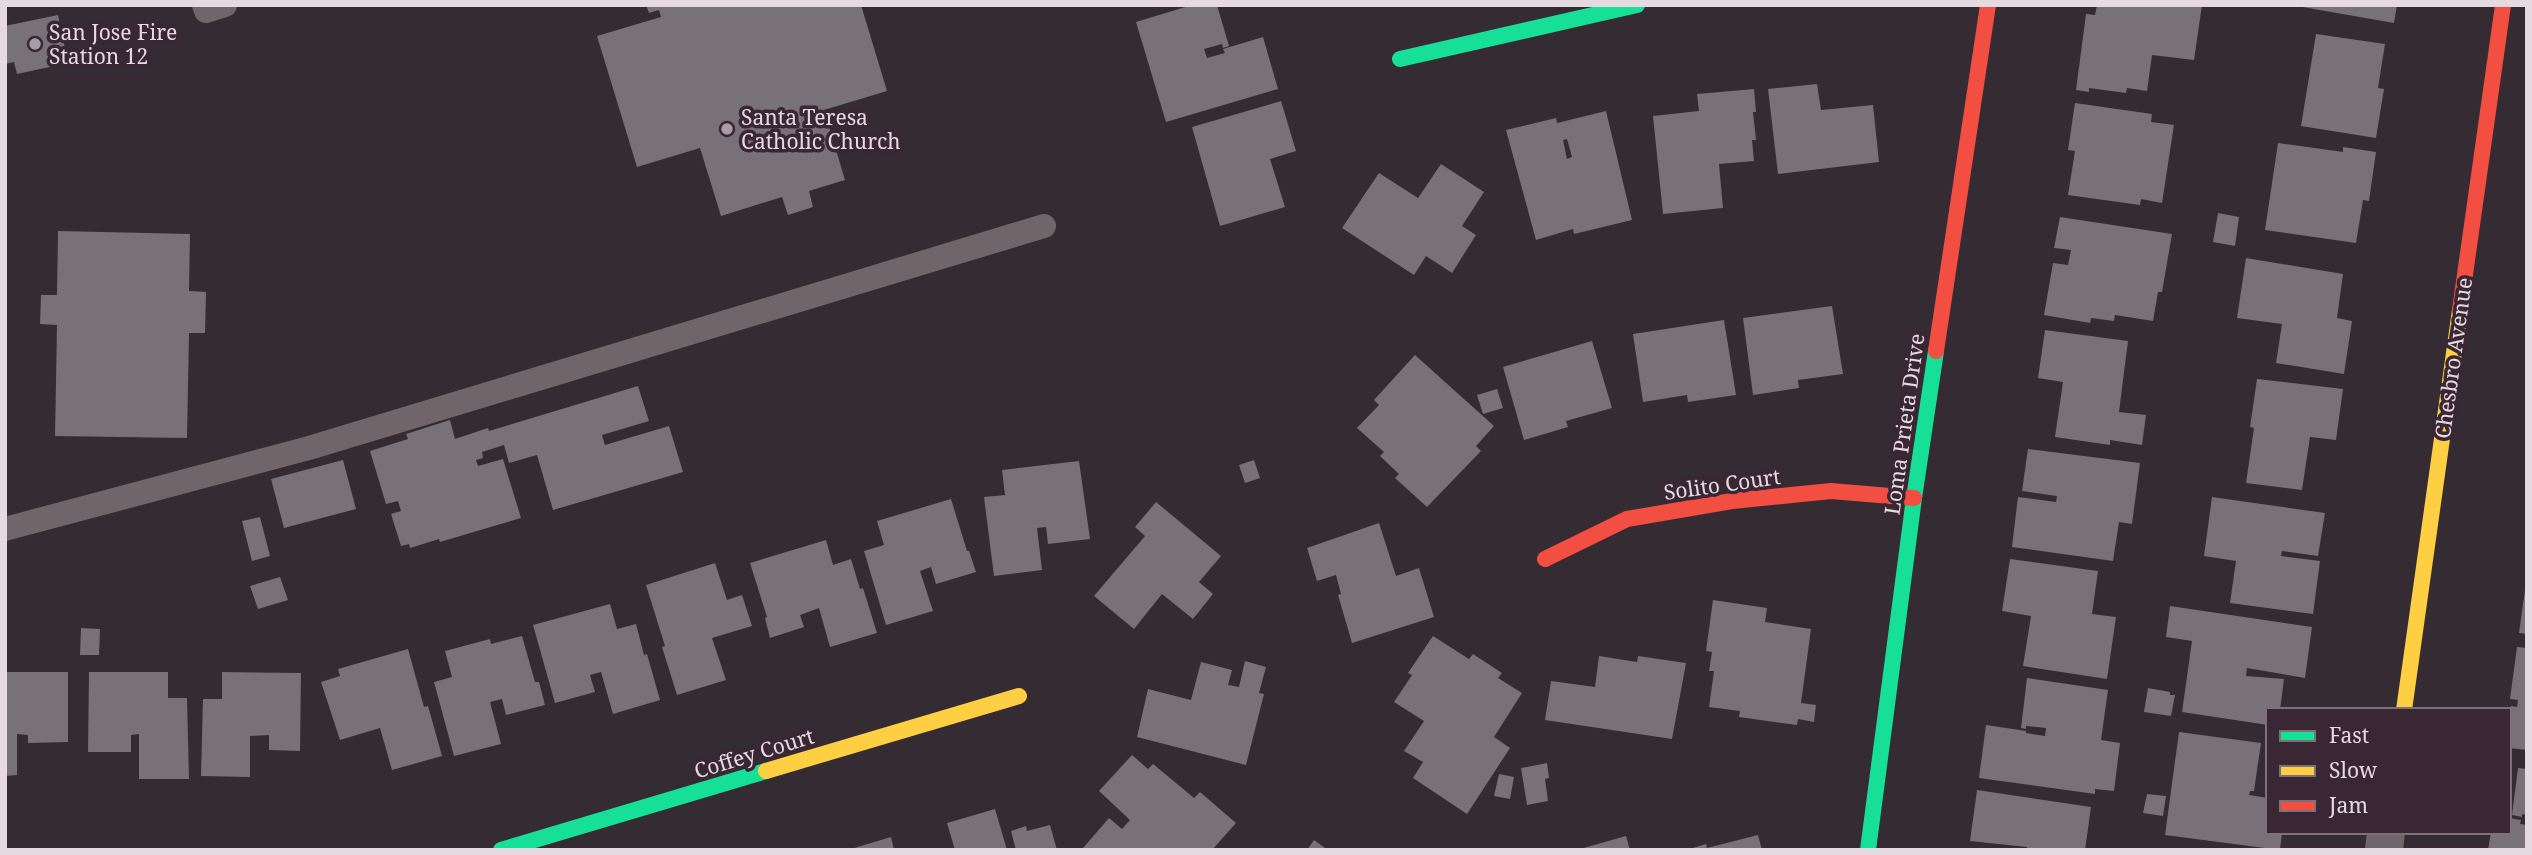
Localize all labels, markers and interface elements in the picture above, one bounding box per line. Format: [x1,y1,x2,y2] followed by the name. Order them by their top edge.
[49,18,177,70] place label: San Jose Fire Station 12
[27,36,43,52] marker: San Jose Fire Station 12
[741,103,901,155] place label: Santa Teresa Catholic Church
[719,121,735,137] marker: Santa Teresa Catholic Church
[2428,276,2478,440] street label: Chesbro Avenue
[1877,332,1931,516] street label: Loma Prieta Drive
[1662,462,1782,506] street label: Solito Court
[2266,708,2511,834] legend
[691,721,817,785] street label: Coffey Court
[2329,721,2369,749] text: Fast
[2329,756,2378,784] text: Slow
[2328,791,2368,819] text: Jam

